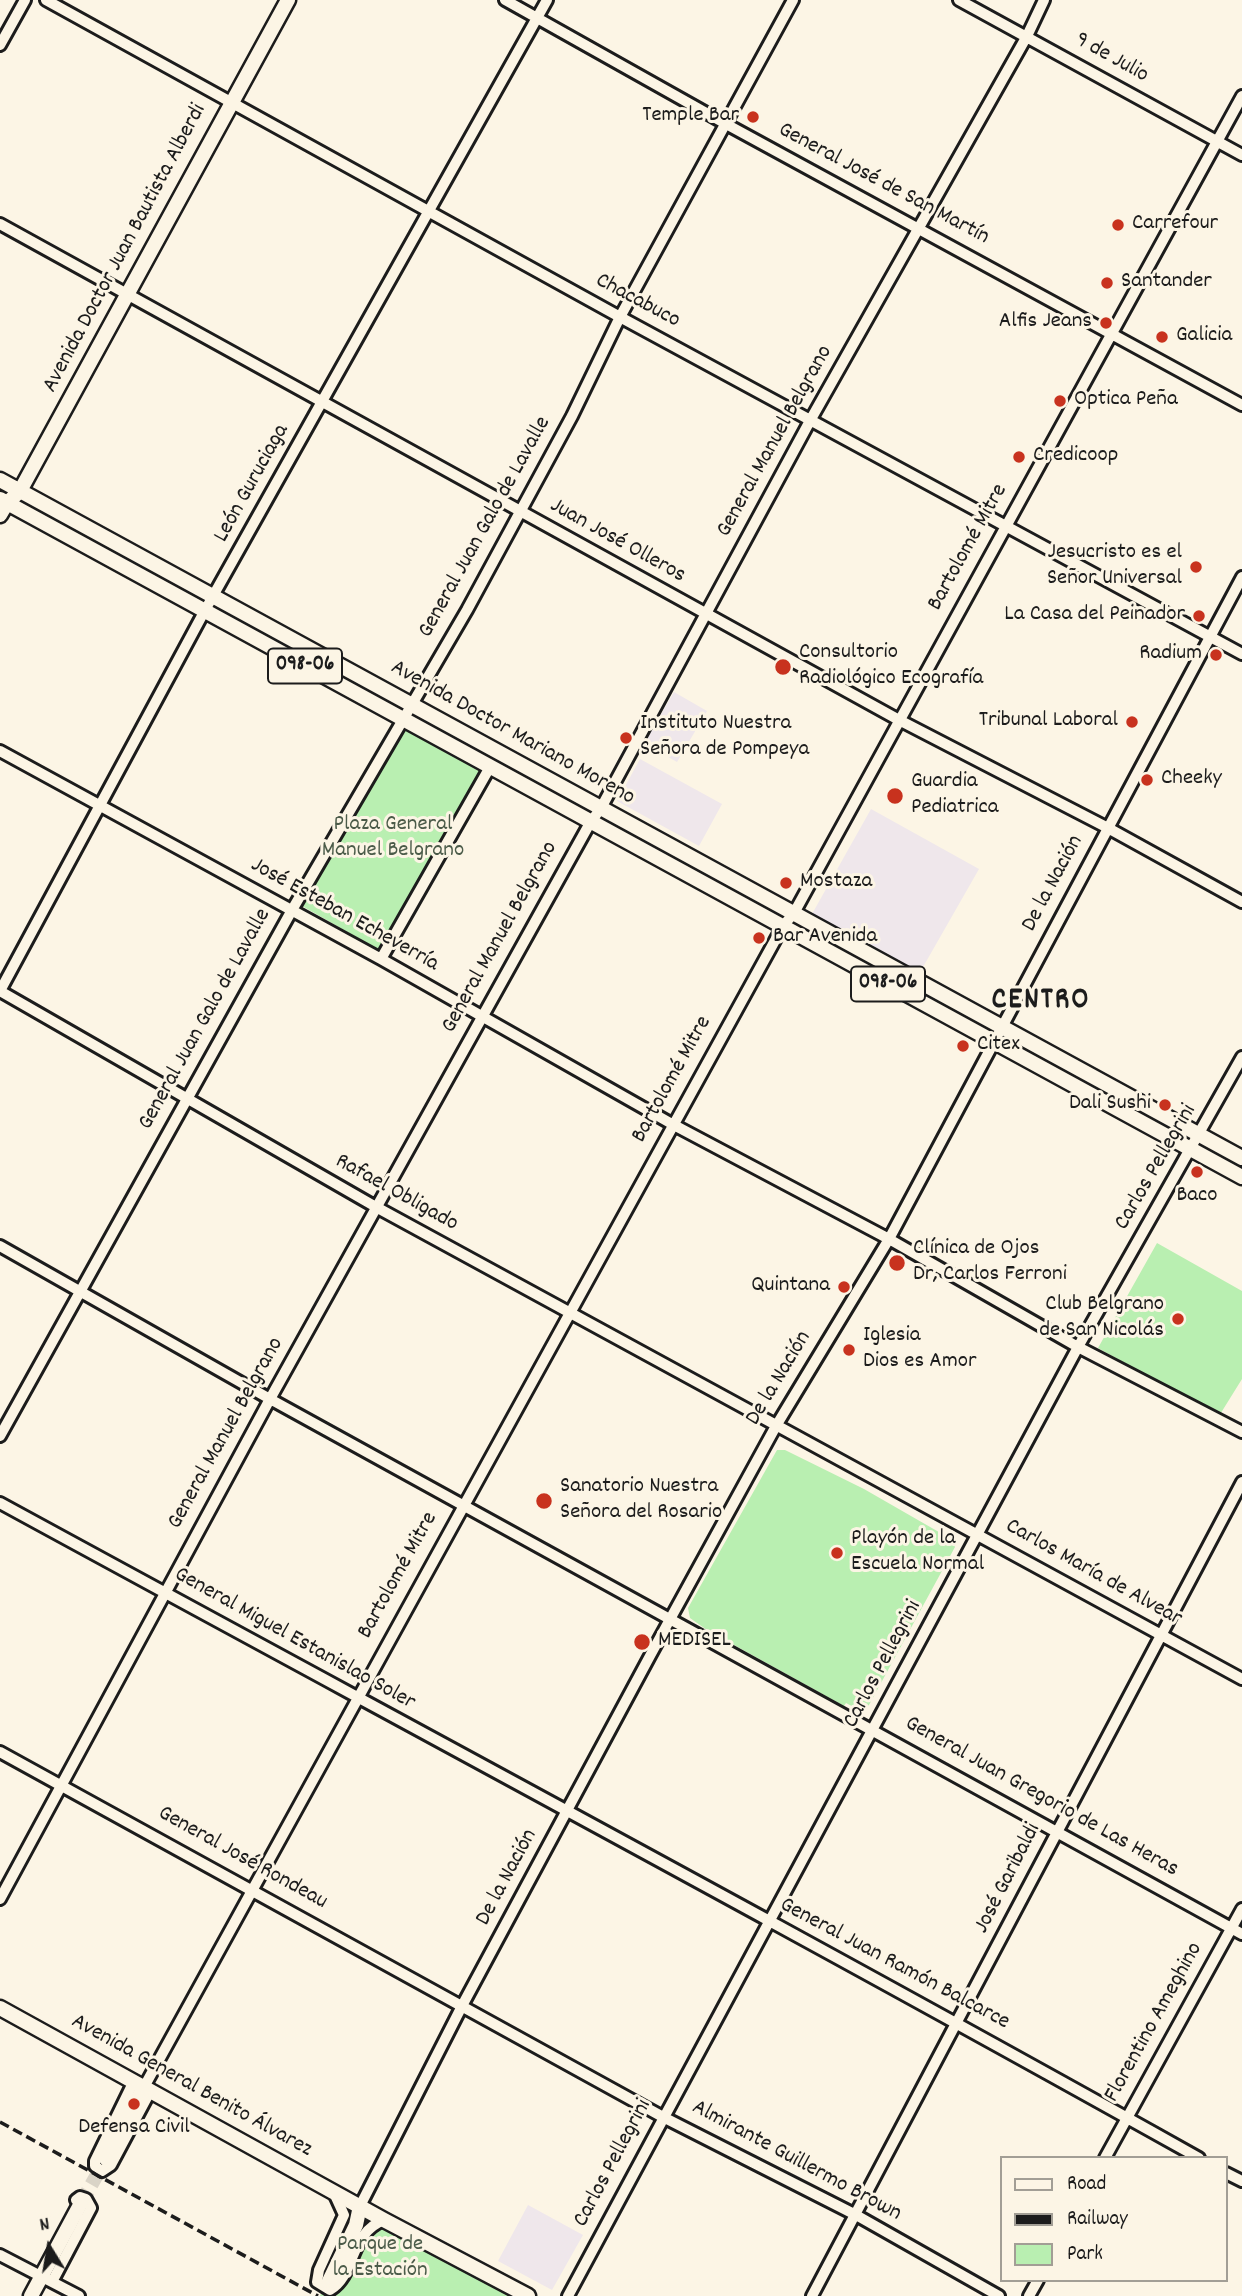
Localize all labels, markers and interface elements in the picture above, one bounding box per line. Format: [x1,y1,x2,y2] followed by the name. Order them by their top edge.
[1069,27,1153,91] street label: 9 de Julio
[38,100,214,398] street label: Avenida Doctor Juan Bautista Alberdi
[642,103,739,131] place label: Temple Bar
[745,109,761,125] marker: Temple Bar
[773,118,993,252] street label: General José de San Martín
[1132,211,1218,239] place label: Carrefour
[1110,217,1126,233] marker: Carrefour
[590,268,684,336] street label: Chacabuco
[1121,269,1212,297] place label: Santander
[1099,275,1115,291] marker: Santander
[999,309,1092,337] place label: Alfis Jeans
[1098,315,1114,331] marker: Alfis Jeans
[1176,323,1232,351] place label: Galicia
[1154,329,1170,345] marker: Galicia
[712,341,840,543] street label: General Manuel Belgrano
[1074,387,1178,415] place label: Optica Peña
[1052,393,1068,409] marker: Optica Peña
[414,413,558,643] street label: General Juan Galo de Lavalle
[209,420,297,548] street label: León Guruciaga
[1033,443,1118,471] place label: Credicoop
[1011,449,1027,465] marker: Credicoop
[923,480,1015,616] street label: Bartolomé Mitre
[544,493,690,591] street label: Juan José Olleros
[1047,540,1182,594] place label: Jesucristo es el Señor Universal
[1188,559,1204,575] marker: Jesucristo es el Señor Universal
[1004,602,1185,630] place label: La Casa del Peinador
[1191,608,1207,624] marker: La Casa del Peinador
[799,640,983,694] place label: Consultorio Radiológico Ecografía
[1139,641,1202,669] place label: Radium
[1208,647,1224,663] marker: Radium
[268,648,342,684] road number: 098-06
[385,655,639,813] street label: Avenida Doctor Mariano Moreno
[773,657,793,677] marker: Consultorio Radiológico Ecografía
[979,708,1118,736] place label: Tribunal Laboral
[640,711,809,765] place label: Instituto Nuestra Señora de Pompeya
[1124,714,1140,730] marker: Tribunal Laboral
[618,730,634,746] marker: Instituto Nuestra Señora de Pompeya
[1161,766,1222,794] place label: Cheeky
[911,769,999,823] place label: Guardia Pediatrica
[1139,772,1155,788] marker: Cheeky
[885,786,905,806] marker: Guardia Pediatrica
[322,812,464,866] park label: Plaza General Manuel Belgrano
[1017,831,1091,937] street label: De la Nación
[437,837,565,1039] street label: General Manuel Belgrano
[245,853,443,979] street label: José Esteban Echeverría
[800,869,872,897] place label: Mostaza
[778,875,794,891] marker: Mostaza
[134,905,278,1135] street label: General Juan Galo de Lavalle
[773,924,877,952] place label: Bar Avenida
[751,930,767,946] marker: Bar Avenida
[851,967,925,1002] road number: 098-06
[992,985,1090,1021] district label: CENTRO
[627,1012,719,1148] street label: Bartolomé Mitre
[977,1032,1020,1060] place label: Citex
[955,1038,971,1054] marker: Citex
[1069,1091,1151,1119] place label: Dali Sushi
[1157,1097,1173,1113] marker: Dali Sushi
[1110,1100,1204,1236] street label: Carlos Pellegrini
[330,1149,462,1239] street label: Rafael Obligado
[1189,1164,1205,1180] marker: Baco
[1176,1183,1218,1211] place label: Baco
[913,1236,1067,1290] place label: Clínica de Ojos Dr, Carlos Ferroni
[887,1253,907,1273] marker: Clínica de Ojos Dr, Carlos Ferroni
[751,1273,830,1301] place label: Quintana
[836,1279,852,1295] marker: Quintana
[1039,1292,1164,1346] place label: Club Belgrano de San Nicolás
[1170,1311,1186,1327] marker: Club Belgrano de San Nicolás
[863,1323,976,1377] place label: Iglesia Dios es Amor
[741,1327,819,1431] street label: De la Nación
[163,1333,291,1535] street label: General Manuel Belgrano
[841,1342,857,1358] marker: Iglesia Dios es Amor
[560,1474,722,1528] place label: Sanatorio Nuestra Señora del Rosario
[534,1491,554,1511] marker: Sanatorio Nuestra Señora del Rosario
[353,1508,445,1644] street label: Bartolomé Mitre
[1000,1514,1186,1634] street label: Carlos María de Alvear
[851,1526,984,1580] place label: Playón de la Escuela Normal
[829,1545,845,1561] marker: Playón de la Escuela Normal
[169,1562,419,1718] street label: General Miguel Estanislao Soler
[839,1596,929,1734] street label: Carlos Pellegrini
[658,1628,731,1656] place label: MEDISEL
[632,1632,652,1652] marker: MEDISEL
[899,1711,1183,1885] street label: General Juan Gregorio de Las Heras
[152,1801,332,1917] street label: General José Rondeau
[970,1819,1048,1939] street label: José Garibaldi
[471,1825,545,1931] street label: De la Nación
[774,1893,1014,2037] street label: General Juan Ramón Balcarce
[1100,1938,1210,2108] street label: Florentino Ameghino
[66,2009,316,2165] street label: Avenida General Benito Álvarez
[569,2095,659,2233] street label: Carlos Pellegrini
[686,2095,906,2229] street label: Almirante Guillermo Brown
[126,2096,142,2112] marker: Defensa Civil
[78,2115,190,2143] place label: Defensa Civil
[1000,2156,1228,2282] legend
[1067,2170,1106,2200] text: Road
[1067,2205,1128,2235] text: Railway
[14,2212,84,2282] north arrow
[38,2212,52,2240] text: N
[332,2232,428,2286] park label: Parque de la Estación
[1067,2240,1103,2270] text: Park

